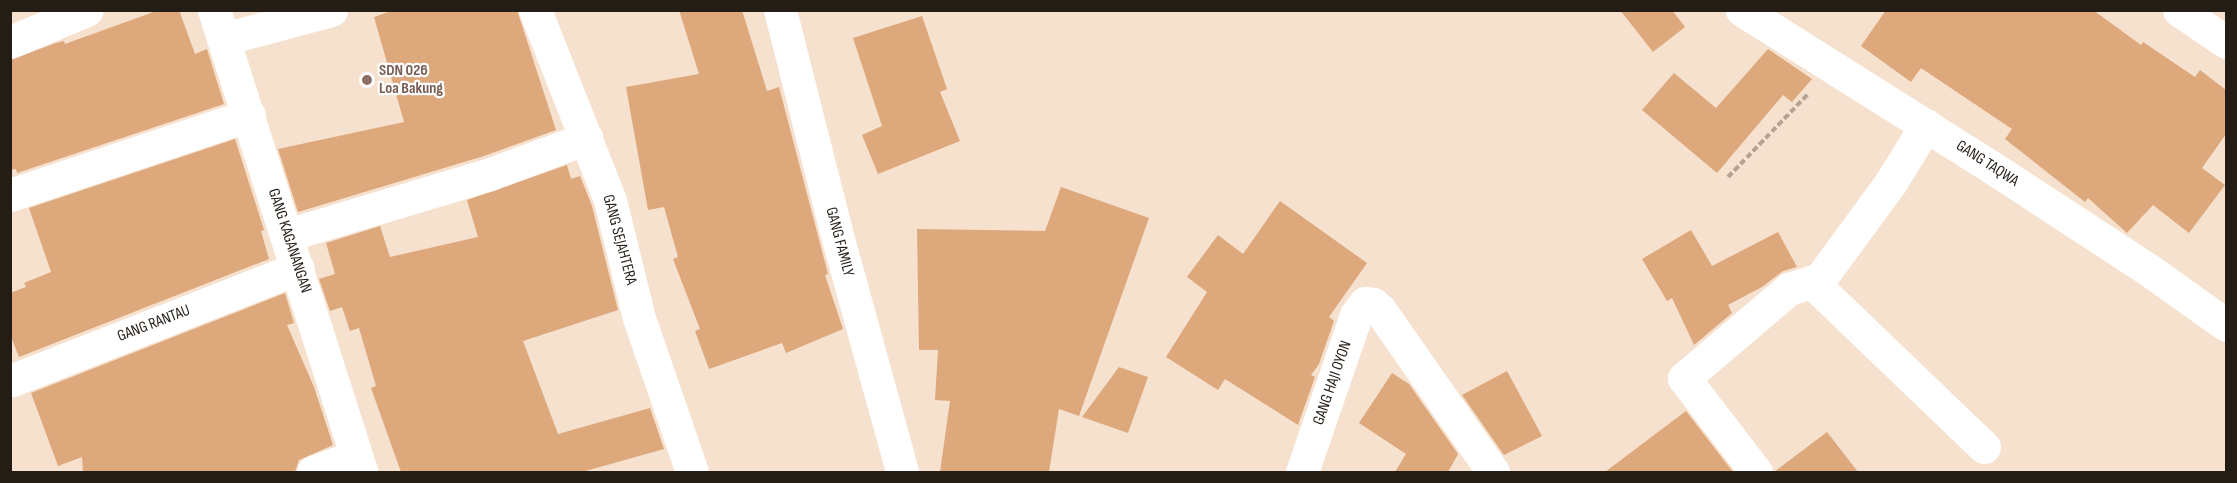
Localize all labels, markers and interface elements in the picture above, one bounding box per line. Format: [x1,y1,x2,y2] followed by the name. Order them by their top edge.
[379,61,443,99] place label: SDN 026 Loa Bakung
[360,73,374,87] marker: SDN 026 Loa Bakung
[1952,137,2022,191] street label: GANG TAQWA
[263,186,315,296] street label: GANG KAGANANGAN
[598,193,640,287] street label: GANG SEJAHTERA
[821,205,857,279] street label: GANG FAMILY
[115,301,193,347] street label: GANG RANTAU
[1310,338,1356,428] street label: GANG HAJI OYON

